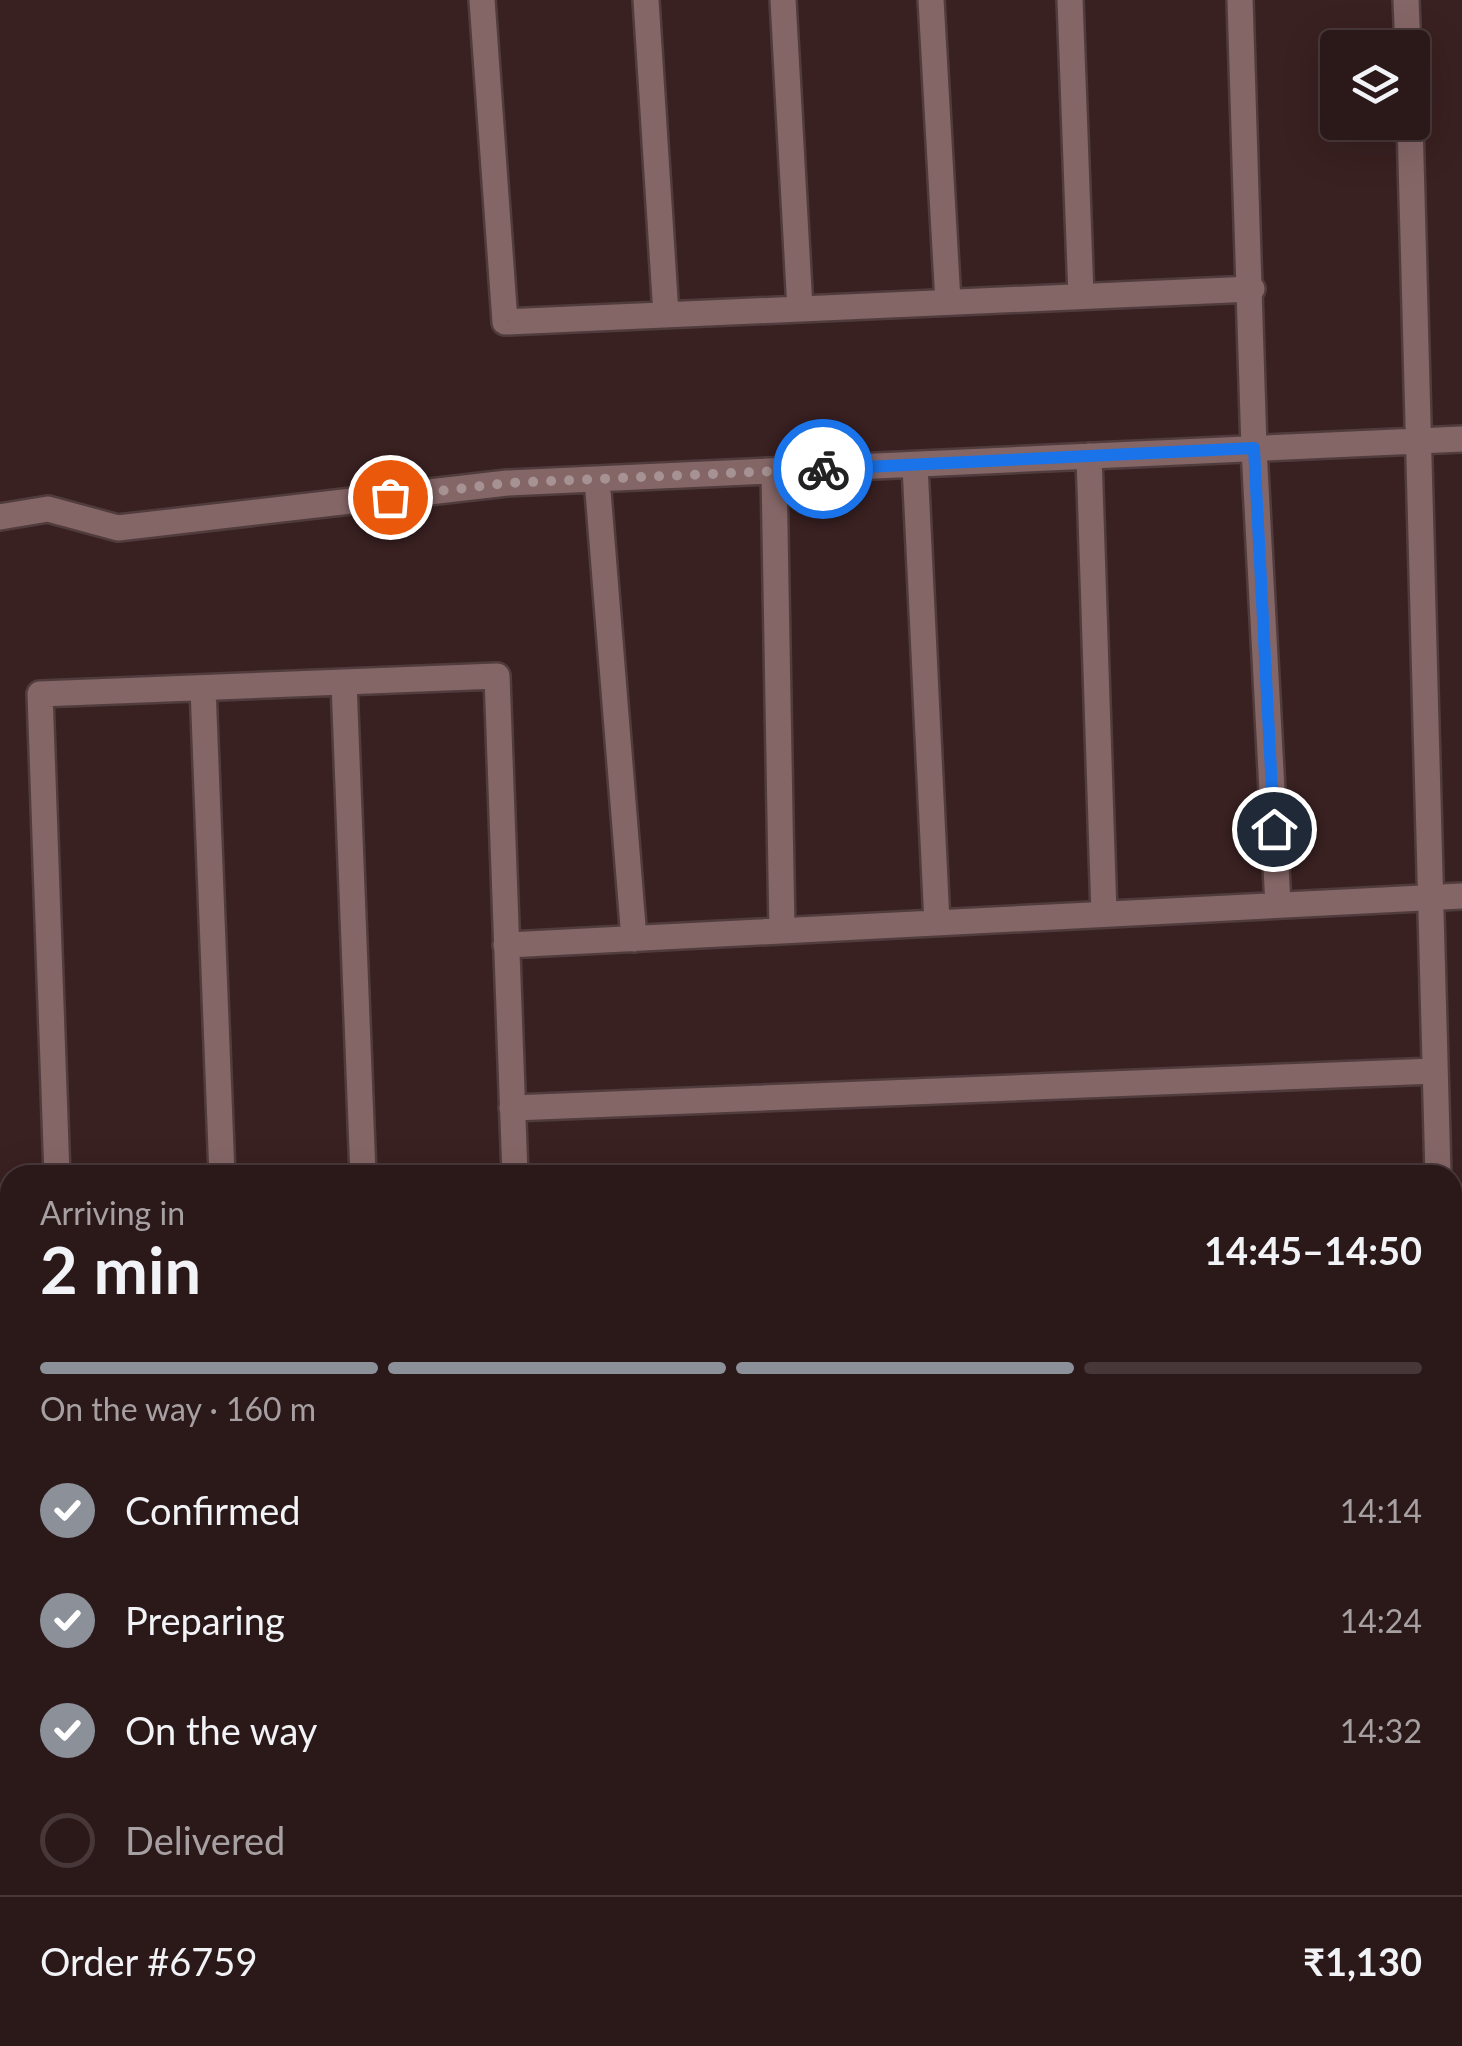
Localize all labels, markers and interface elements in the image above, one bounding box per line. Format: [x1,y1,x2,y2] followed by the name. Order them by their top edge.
[1320,30,1430,140] map controls
[1320,30,1430,140] button: layers
[773,419,873,519] courier
[796,442,851,497] icon: bike
[348,455,433,540] pin
[363,470,418,525] icon: bag
[1232,787,1317,872] pin
[1247,802,1302,857] icon: home
[40,1193,185,1232] text: Arriving in
[1204,1227,1422,1273] text: 14:45–14:50
[40,1230,201,1308] text: 2 min
[40,1389,316,1428] text: On the way · 160 m
[40,1483,95,1538] icon: check
[125,1487,301,1533] text: Confirmed
[1340,1491,1422,1530] text: 14:14
[40,1593,95,1648] icon: check
[125,1597,285,1643] text: Preparing
[1340,1601,1422,1640] text: 14:24
[40,1703,95,1758] icon: check
[125,1707,317,1753] text: On the way
[1340,1711,1422,1750] text: 14:32
[125,1817,285,1863] text: Delivered
[40,1938,257,1984] text: Order #6759
[1303,1938,1422,1984] text: ₹1,130

